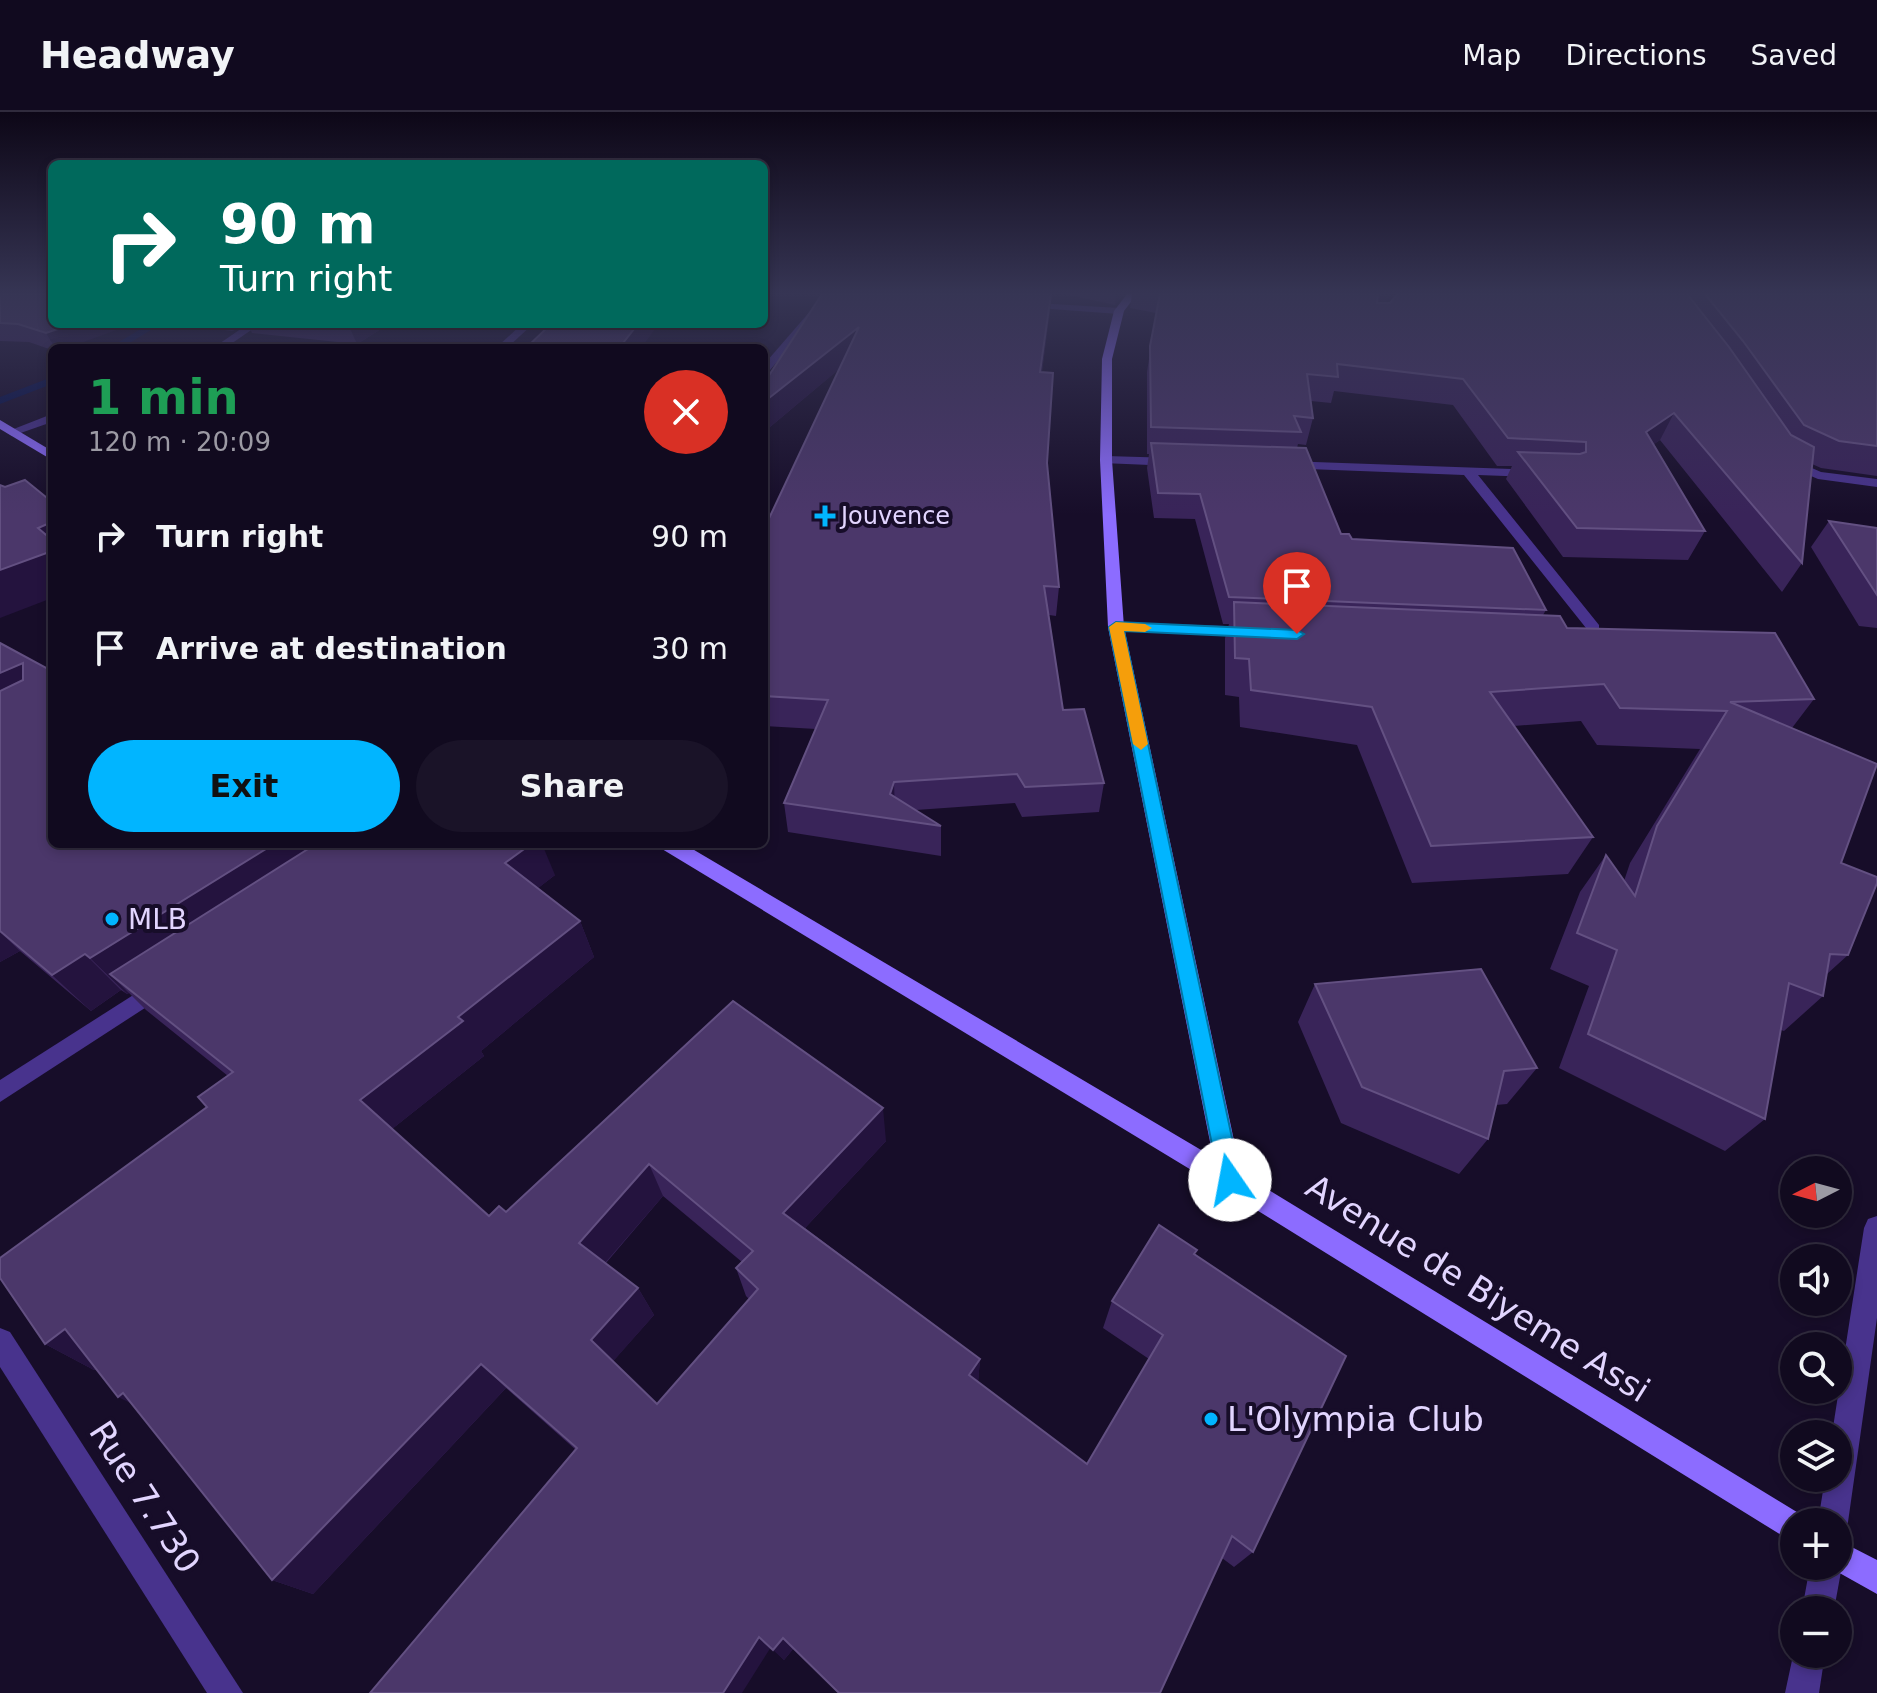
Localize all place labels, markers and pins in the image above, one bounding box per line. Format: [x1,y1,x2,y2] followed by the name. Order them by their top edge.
[839,502,950,530] place label: Jouvence
[816,507,834,525] marker: Jouvence
[1263,552,1331,634] pin
[128,903,187,936] place label: MLB
[103,910,121,928] marker: MLB
[1227,1399,1484,1439] place label: L'Olympia Club
[1202,1410,1220,1428] marker: L'Olympia Club

